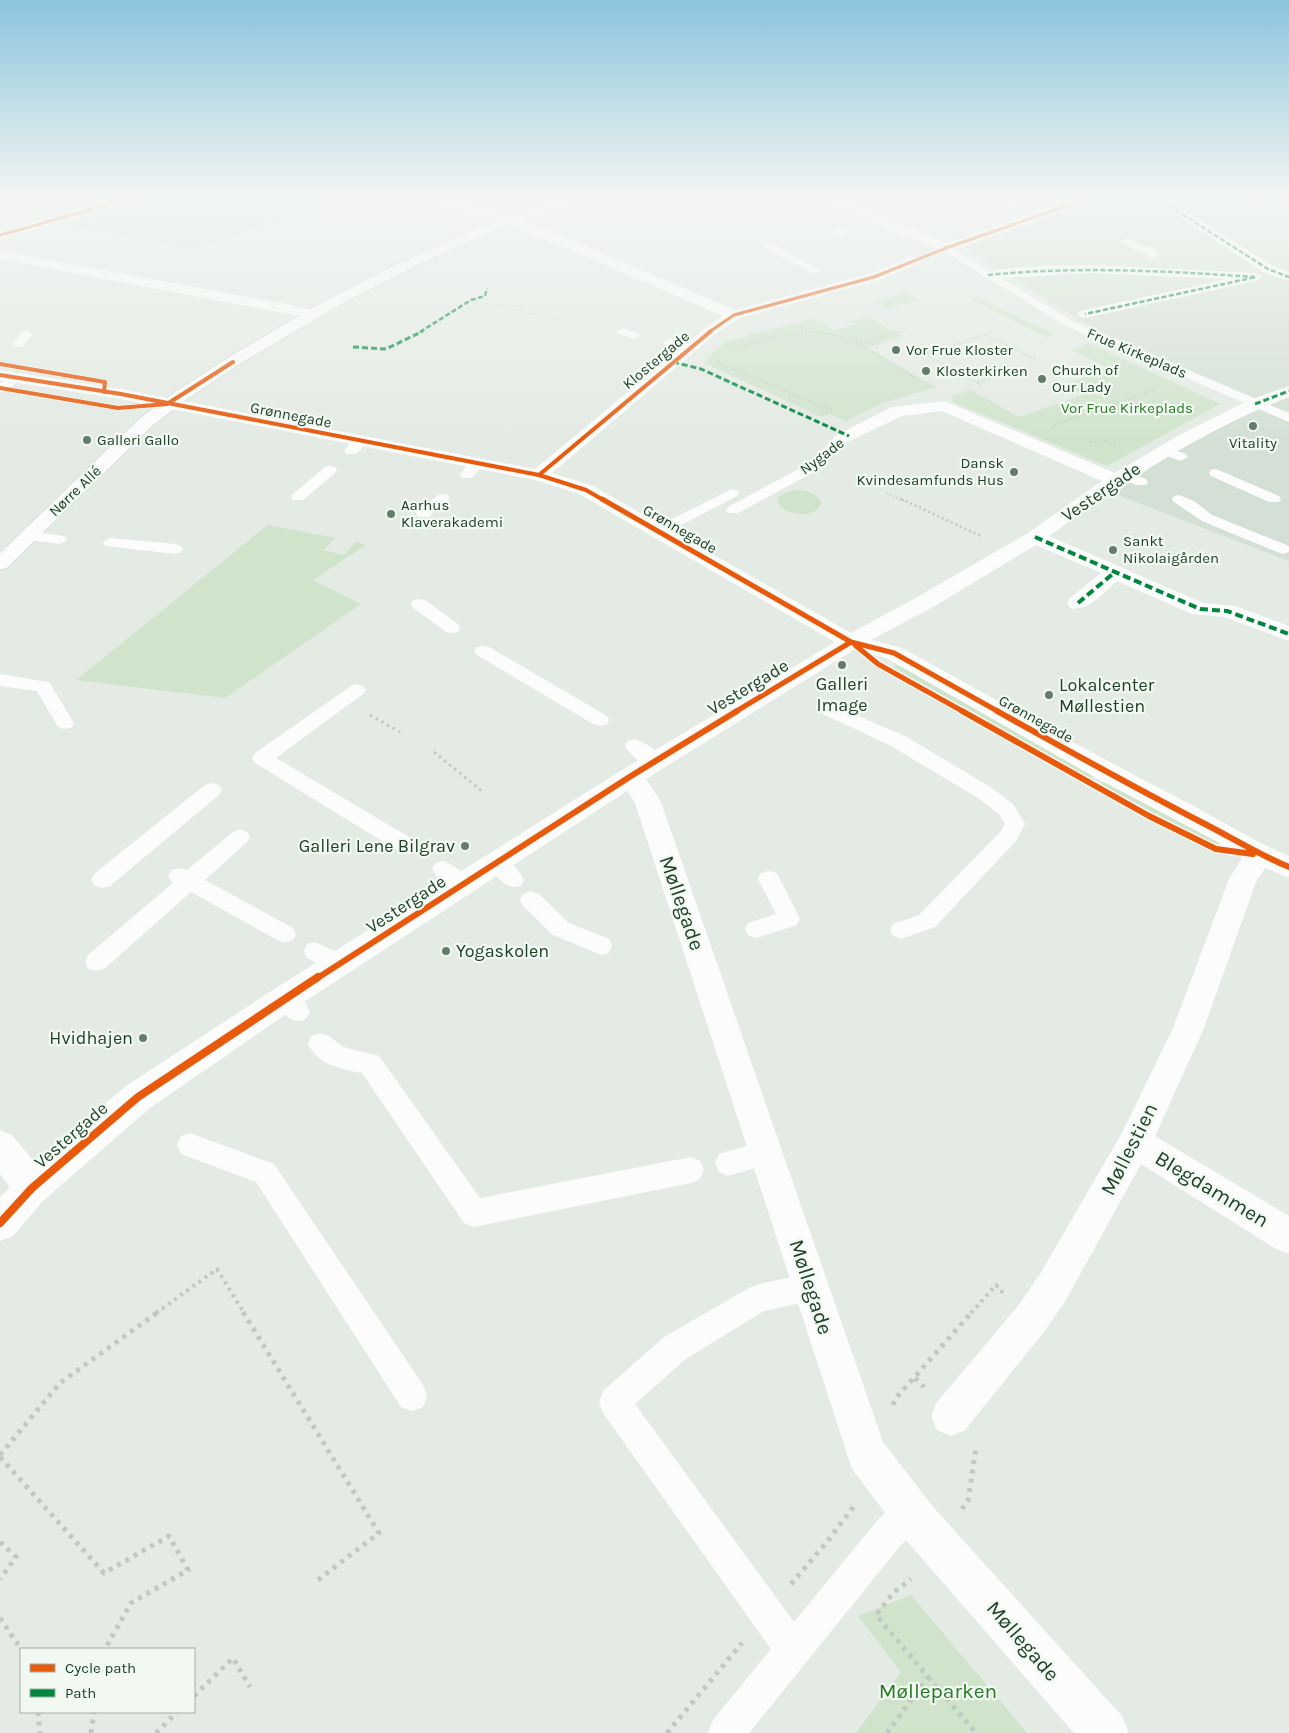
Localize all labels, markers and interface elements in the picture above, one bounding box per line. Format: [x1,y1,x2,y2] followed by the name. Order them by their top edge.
[1084,324,1190,382] street label: Frue Kirkeplads
[619,327,693,393] street label: Klostergade
[906,341,1014,359] place label: Vor Frue Kloster
[890,344,902,356] marker: Vor Frue Kloster
[1052,361,1119,396] place label: Church of Our Lady
[936,362,1028,380] place label: Klosterkirken
[920,365,932,377] marker: Klosterkirken
[1036,373,1048,385] marker: Church of Our Lady
[249,398,333,432] street label: Grønnegade
[1061,399,1193,417] park label: Vor Frue Kirkeplads
[1247,420,1259,432] marker: Vitality
[97,431,179,449] place label: Galleri Gallo
[81,434,93,446] marker: Galleri Gallo
[796,434,848,478] street label: Nygade
[1229,434,1277,452] place label: Vitality
[856,454,1004,489] place label: Dansk Kvindesamfunds Hus
[1057,458,1145,526] street label: Vestergade
[45,462,105,520] street label: Nørre Allé
[1008,466,1020,478] marker: Dansk Kvindesamfunds Hus
[401,496,503,531] place label: Aarhus Klaverakademi
[640,501,720,557] street label: Grønnegade
[385,508,397,520] marker: Aarhus Klaverakademi
[1123,532,1219,567] place label: Sankt Nikolaigården
[1107,544,1119,556] marker: Sankt Nikolaigården
[704,654,792,720] street label: Vestergade
[836,659,848,671] marker: Galleri Image
[816,673,868,716] place label: Galleri Image
[1059,674,1155,717] place label: Lokalcenter Møllestien
[1043,689,1055,701] marker: Lokalcenter Møllestien
[996,691,1076,747] street label: Grønnegade
[299,835,455,857] place label: Galleri Lene Bilgrav
[459,840,471,852] marker: Galleri Lene Bilgrav
[655,853,709,953] street label: Møllegade
[362,870,450,938] street label: Vestergade
[456,940,549,962] place label: Yogaskolen
[440,945,452,957] marker: Yogaskolen
[49,1027,133,1049] place label: Hvidhajen
[137,1032,149,1044] marker: Hvidhajen
[30,1097,112,1173] street label: Vestergade
[1096,1099,1162,1199] street label: Møllestien
[1151,1146,1273,1232] street label: Blegdammen
[784,1236,838,1338] street label: Møllegade
[982,1596,1064,1686] street label: Møllegade
[20,1648,195,1713] legend
[65,1659,136,1677] text: Cycle path
[879,1679,997,1703] park label: Mølleparken
[65,1684,96,1702] text: Path

